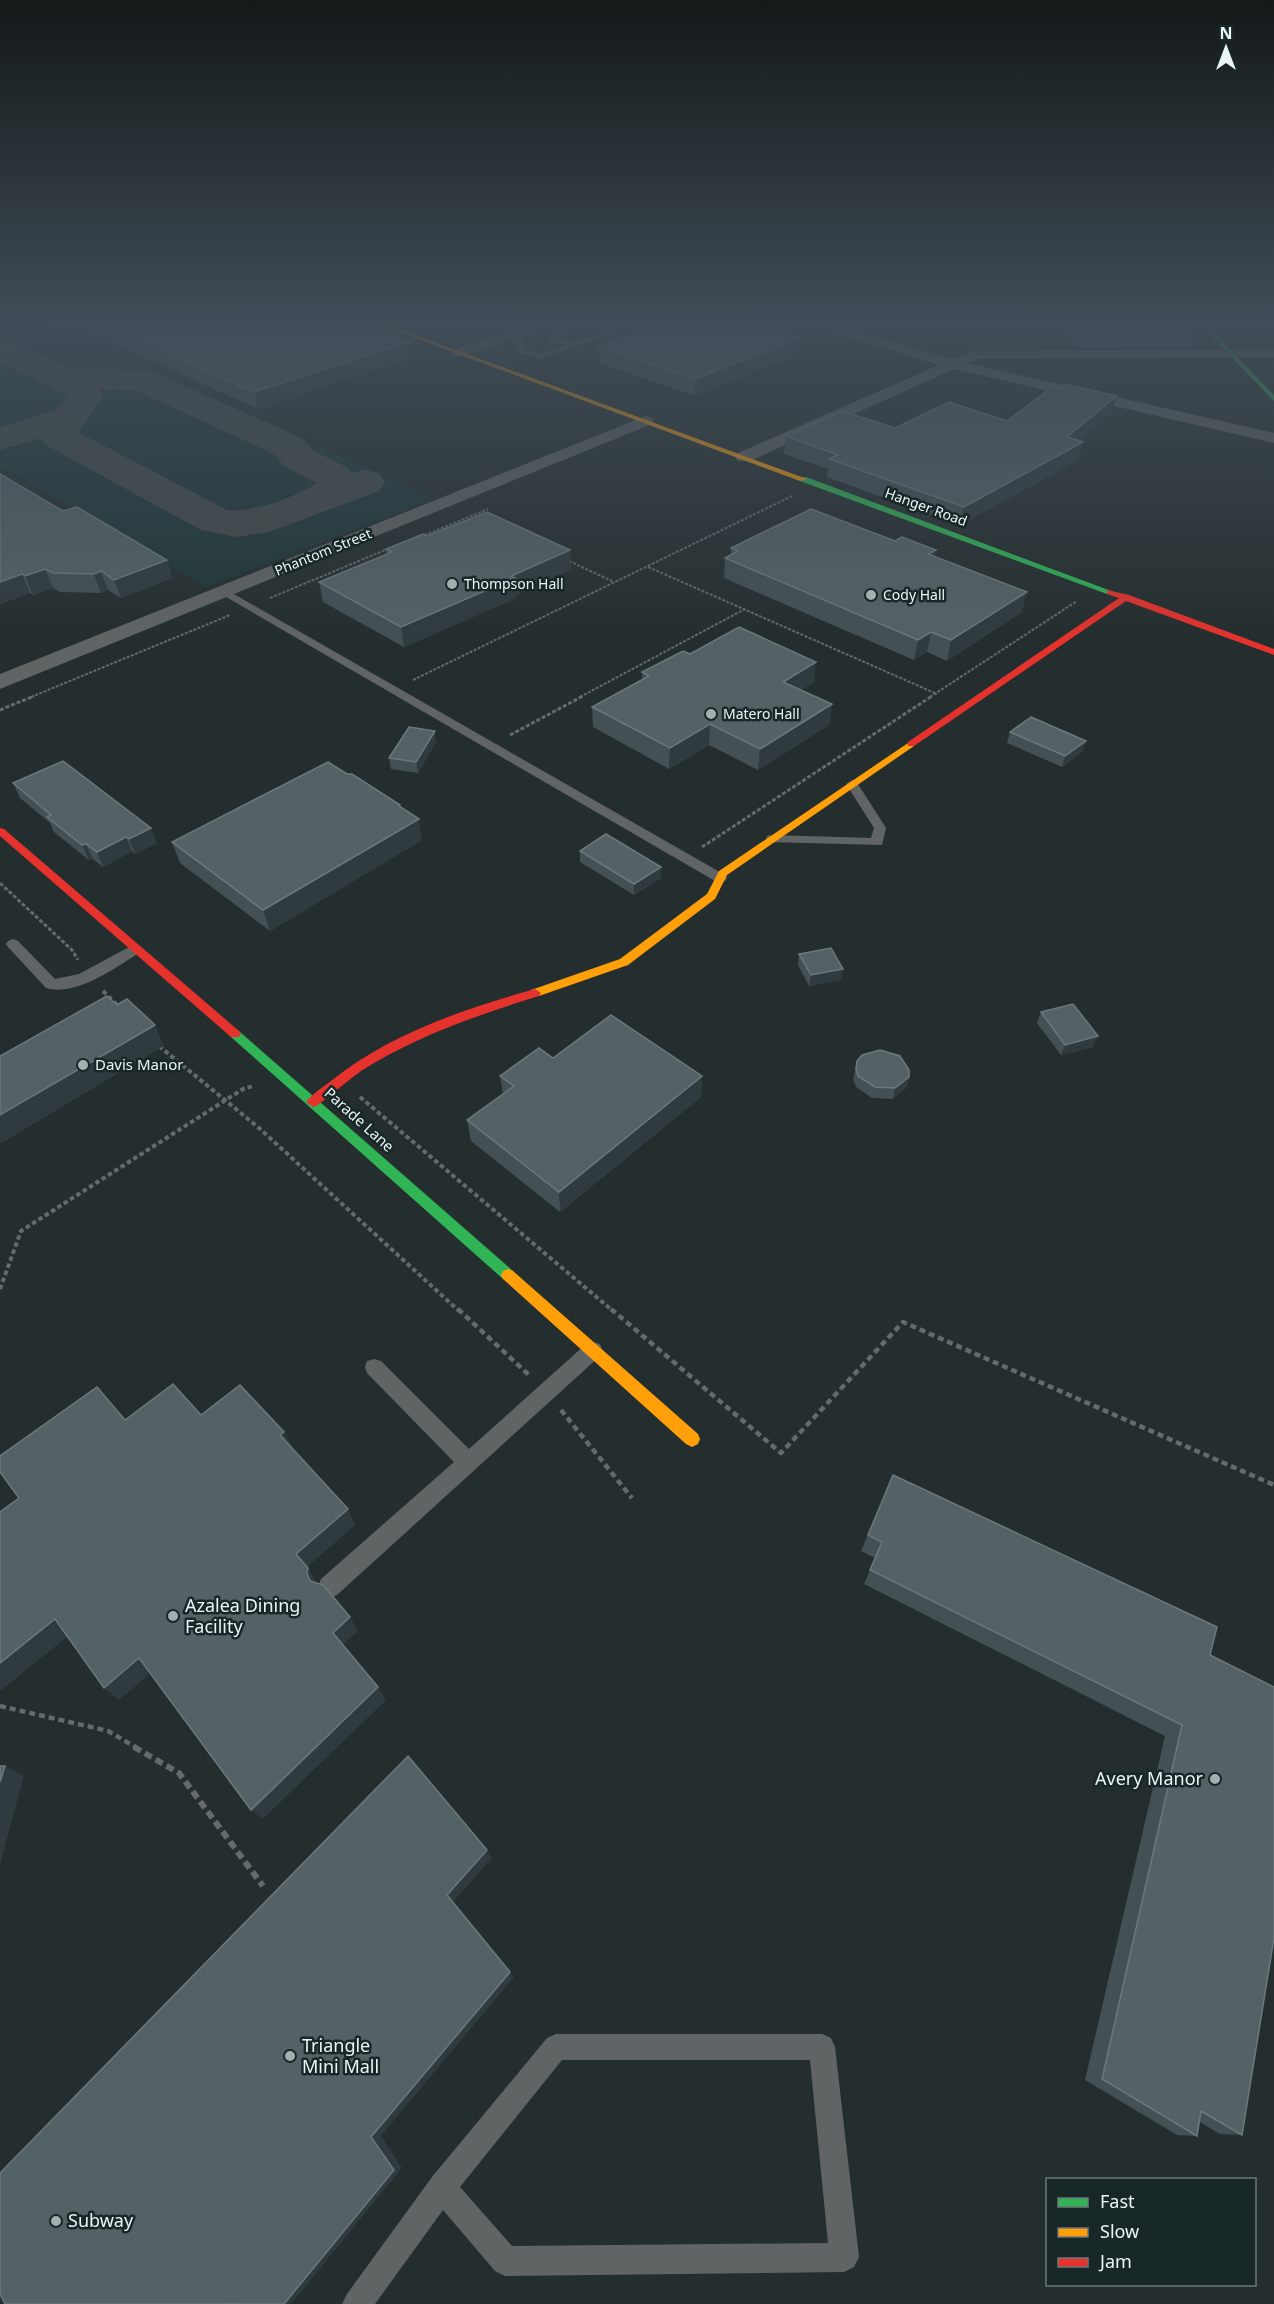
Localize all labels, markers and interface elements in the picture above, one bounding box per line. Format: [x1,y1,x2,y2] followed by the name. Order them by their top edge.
[1196,18,1256,78] north arrow
[1219,22,1233,44] text: N
[882,483,970,530] street label: Hanger Road
[272,523,374,580] street label: Phantom Street
[464,574,564,593] place label: Thompson Hall
[445,577,459,591] marker: Thompson Hall
[883,585,945,604] place label: Cody Hall
[864,588,878,602] marker: Cody Hall
[723,704,800,723] place label: Matero Hall
[704,707,718,721] marker: Matero Hall
[95,1054,184,1074] place label: Davis Manor
[76,1058,90,1072] marker: Davis Manor
[321,1083,399,1156] street label: Parade Lane
[185,1593,300,1638] place label: Azalea Dining Facility
[166,1609,180,1623] marker: Azalea Dining Facility
[1095,1766,1204,1790] place label: Avery Manor
[1208,1772,1222,1786] marker: Avery Manor
[302,2033,379,2078] place label: Triangle Mini Mall
[283,2049,297,2063] marker: Triangle Mini Mall
[1046,2178,1256,2286] legend
[1100,2189,1135,2213] text: Fast
[68,2208,134,2232] place label: Subway
[49,2214,63,2228] marker: Subway
[1100,2219,1139,2243] text: Slow
[1098,2249,1132,2273] text: Jam

